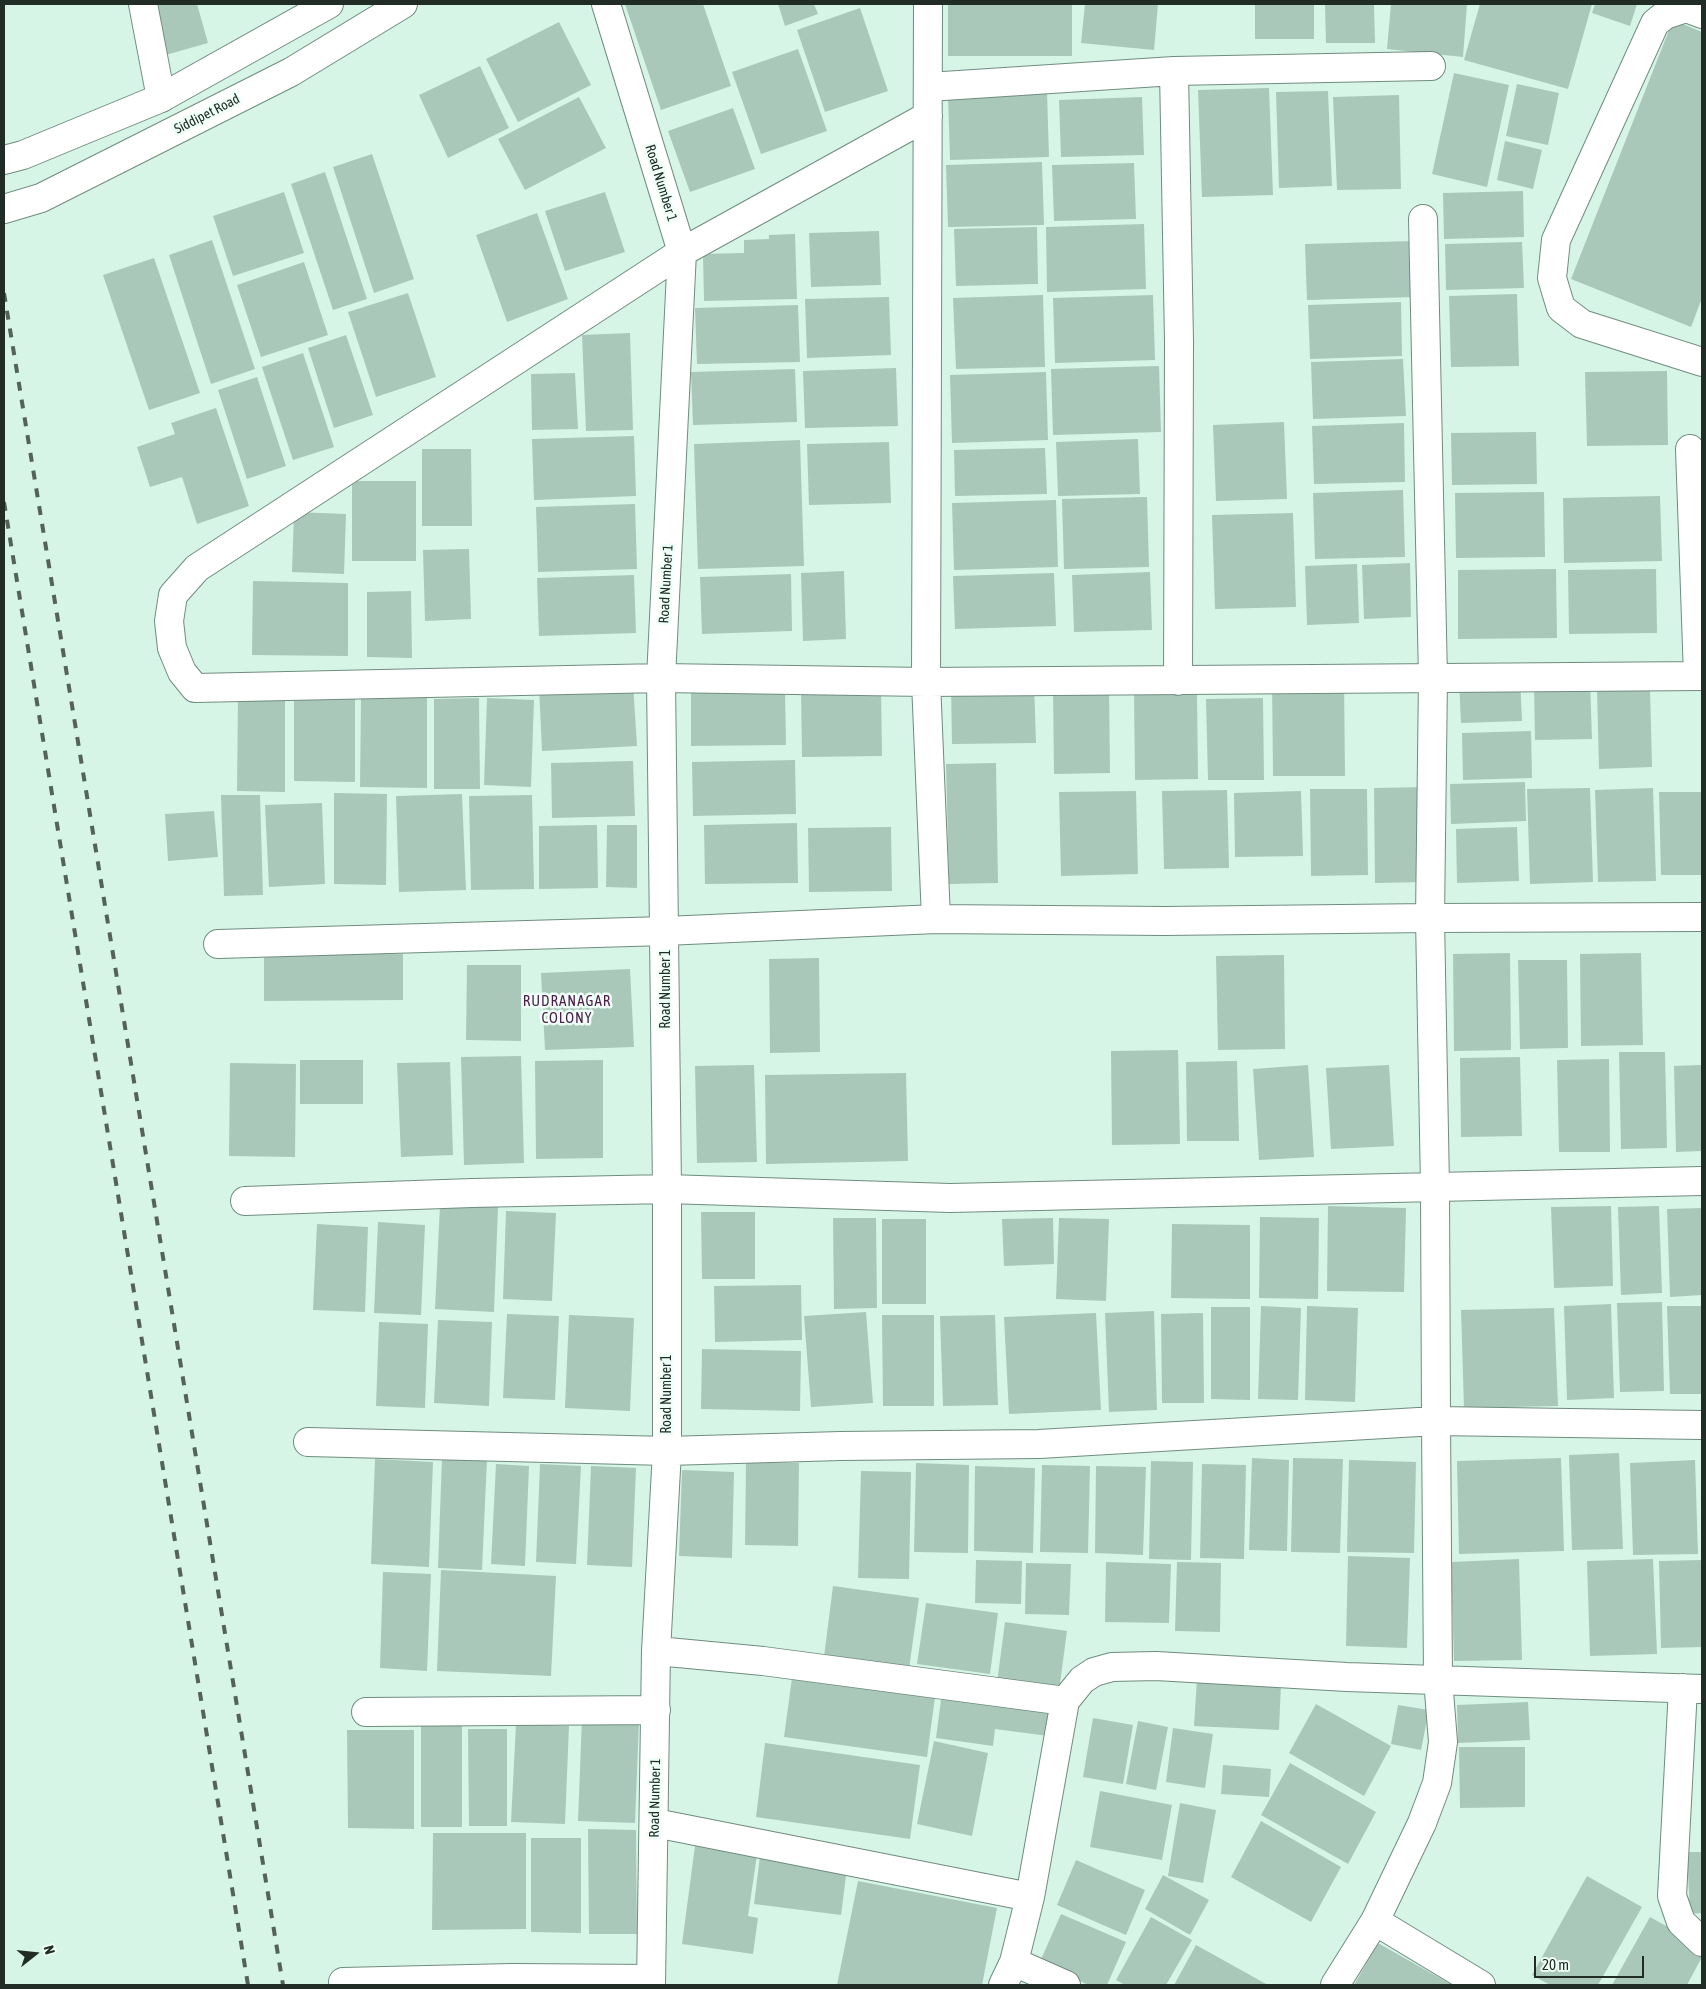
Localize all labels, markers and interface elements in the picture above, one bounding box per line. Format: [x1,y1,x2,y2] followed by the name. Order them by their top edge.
[171,90,243,138] street label: Siddipet Road
[641,143,681,223] street label: Road Number 1
[656,544,676,624] street label: Road Number 1
[658,949,674,1029] street label: Road Number 1
[521,992,613,1027] district label: RUDRANAGAR COLONY
[659,1354,675,1434] street label: Road Number 1
[646,1758,664,1838] street label: Road Number 1
[10,1929,60,1979] north arrow
[41,1944,58,1956] text: N
[1536,1946,1646,1978] scale bar
[1542,1956,1569,1973] text: 20 m

